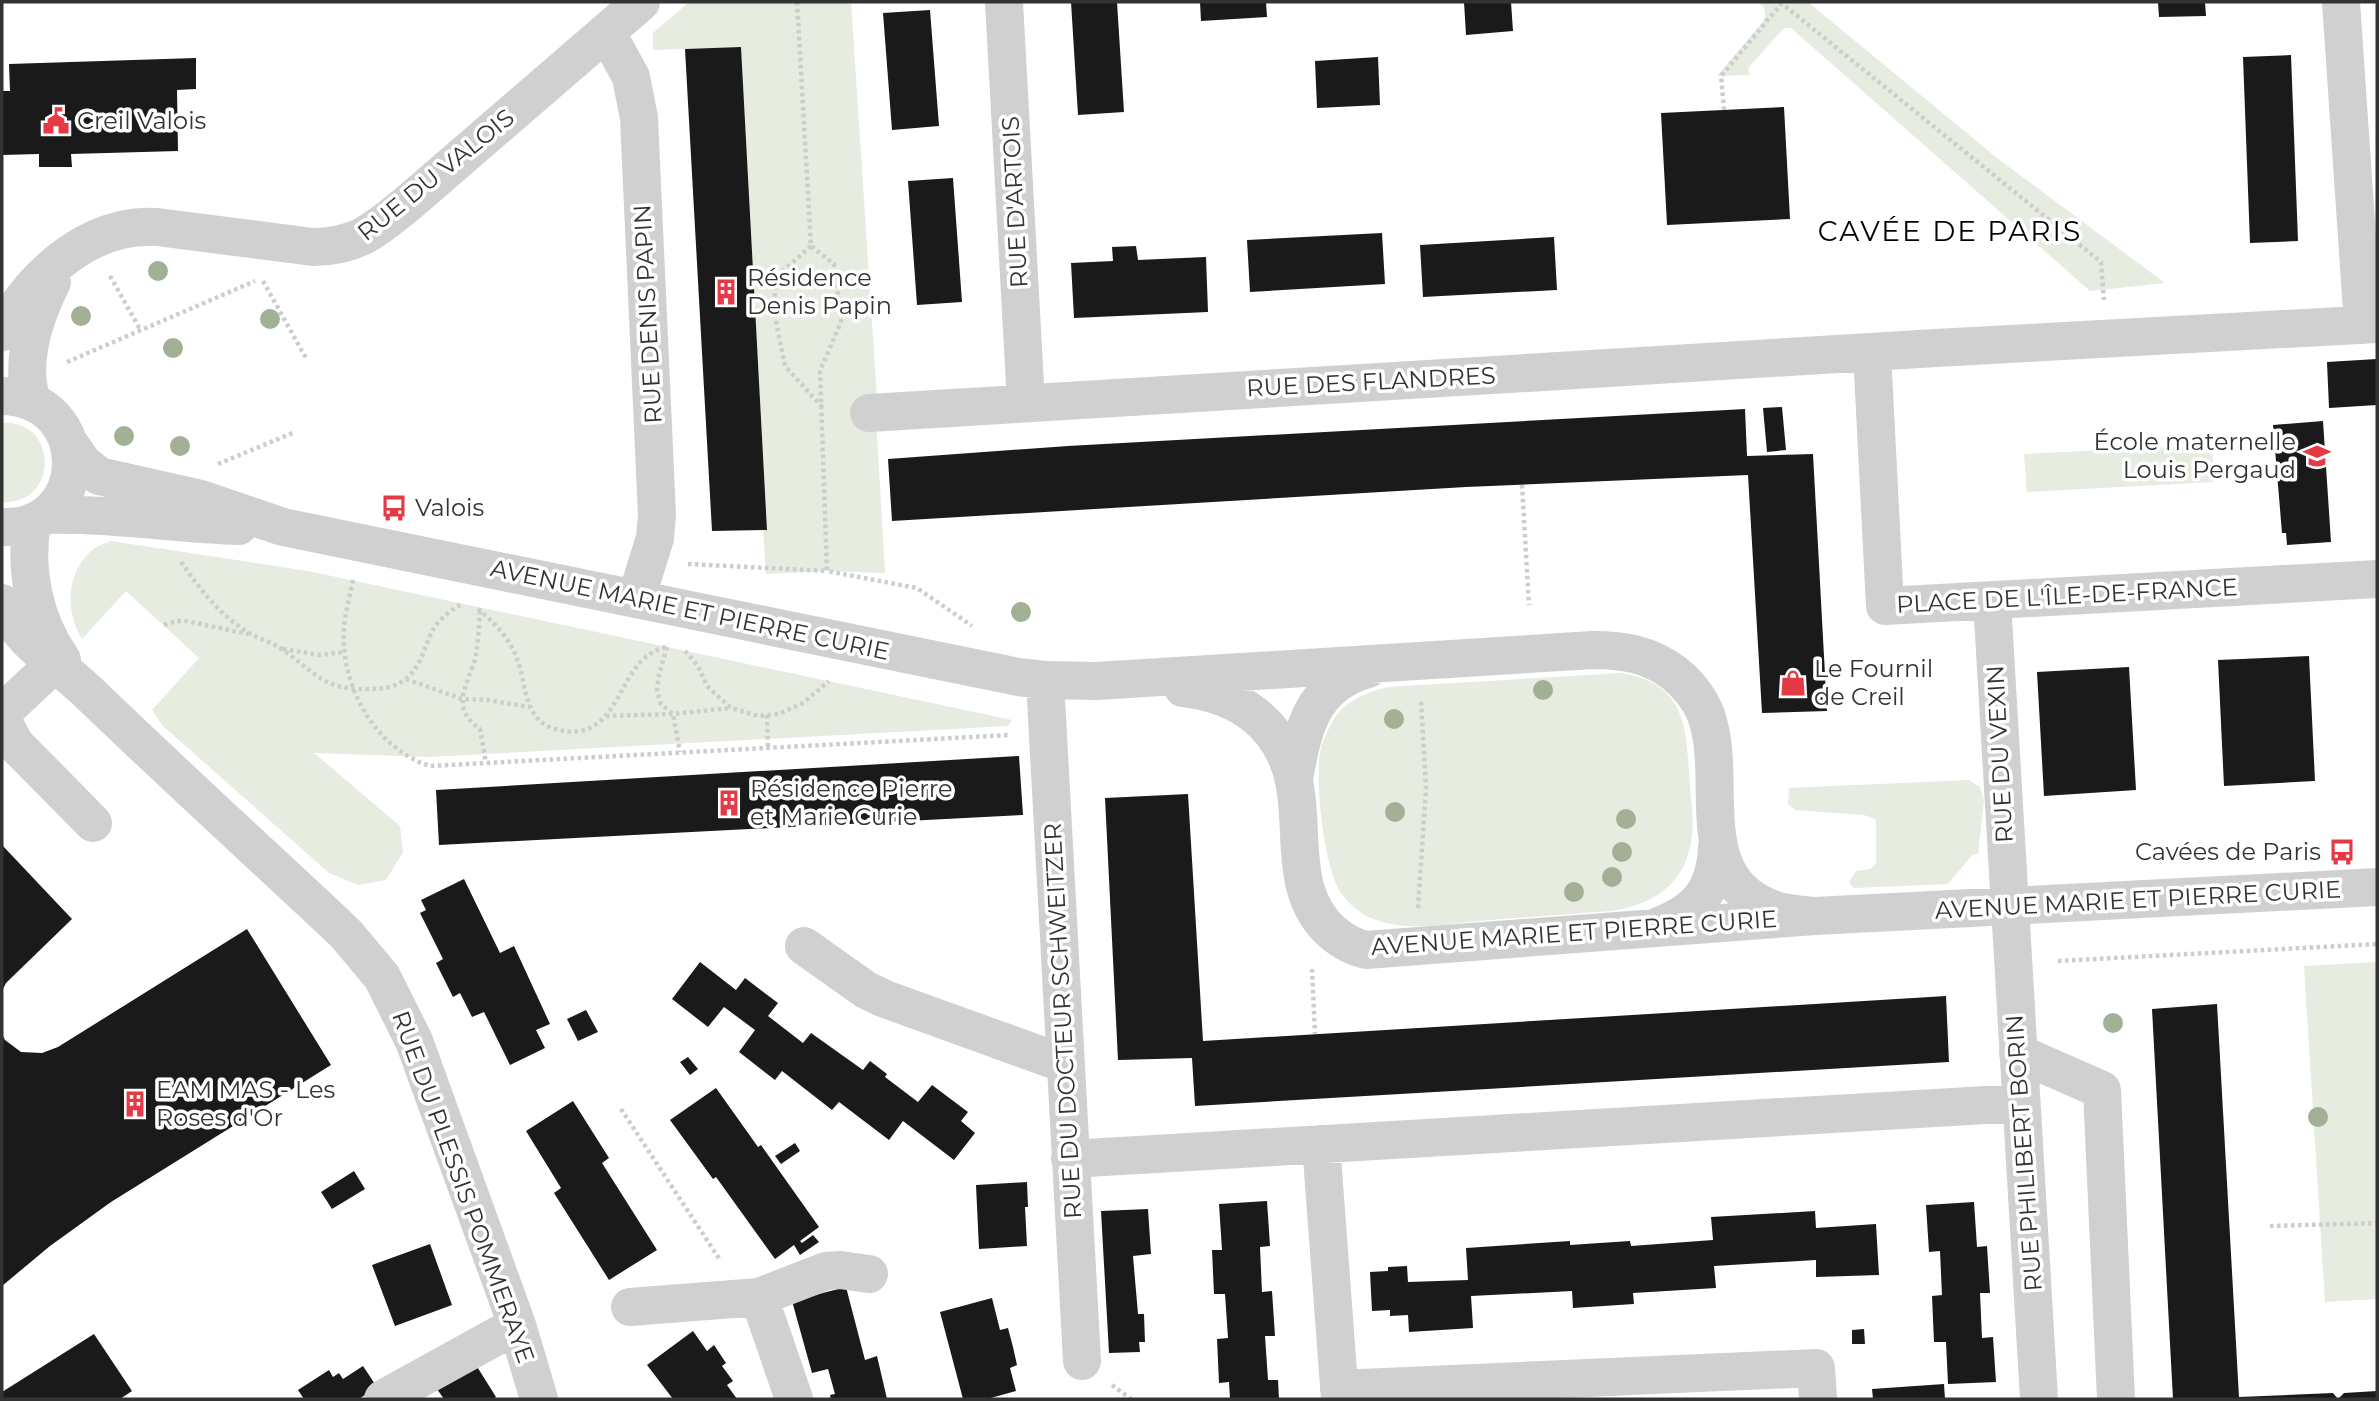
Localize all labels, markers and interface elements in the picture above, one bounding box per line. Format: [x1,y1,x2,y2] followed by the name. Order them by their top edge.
[352,103,520,247] street label: RUE DU VALOIS
[41,106,71,136] public building icon: Creil Valois
[77,106,206,135] place label: Creil Valois
[996,115,1033,289] street label: RUE D'ARTOIS
[627,204,668,424] street label: RUE DENIS PAPIN
[1818,214,2082,248] district label: CAVÉE DE PARIS
[747,263,892,320] place label: Résidence Denis Papin
[711,277,741,307] building icon: Résidence Denis Papin
[1246,360,1496,403] street label: RUE DES FLANDRES
[2094,427,2296,484] place label: École maternelle Louis Pergaud
[2302,441,2332,471] school or university icon: École maternelle Louis Pergaud
[379,493,409,523] bus stop icon: Valois
[415,493,484,522] place label: Valois
[488,553,892,666] street label: AVENUE MARIE ET PIERRE CURIE
[1896,572,2238,619] street label: PLACE DE L'ÎLE-DE-FRANCE
[1814,654,1933,711] place label: Le Fournil de Creil
[1980,664,2019,844] street label: RUE DU VEXIN
[1778,668,1808,698] shop icon: Le Fournil de Creil
[750,774,953,831] place label: Résidence Pierre et Marie Curie
[714,788,744,818] building icon: Résidence Pierre et Marie Curie
[1038,822,1087,1220] street label: RUE DU DOCTEUR SCHWEITZER
[2135,837,2321,866] place label: Cavées de Paris
[2327,837,2357,867] bus stop icon: Cavées de Paris
[1934,874,2342,925] street label: AVENUE MARIE ET PIERRE CURIE
[1370,904,1778,961] street label: AVENUE MARIE ET PIERRE CURIE
[386,1007,541,1367] street label: RUE DU PLESSIS POMMERAYE
[1999,1014,2048,1292] street label: RUE PHILIBERT BORIN
[156,1075,335,1132] place label: EAM MAS - Les Roses d'Or
[120,1089,150,1119] building icon: EAM MAS - Les Roses d'Or

